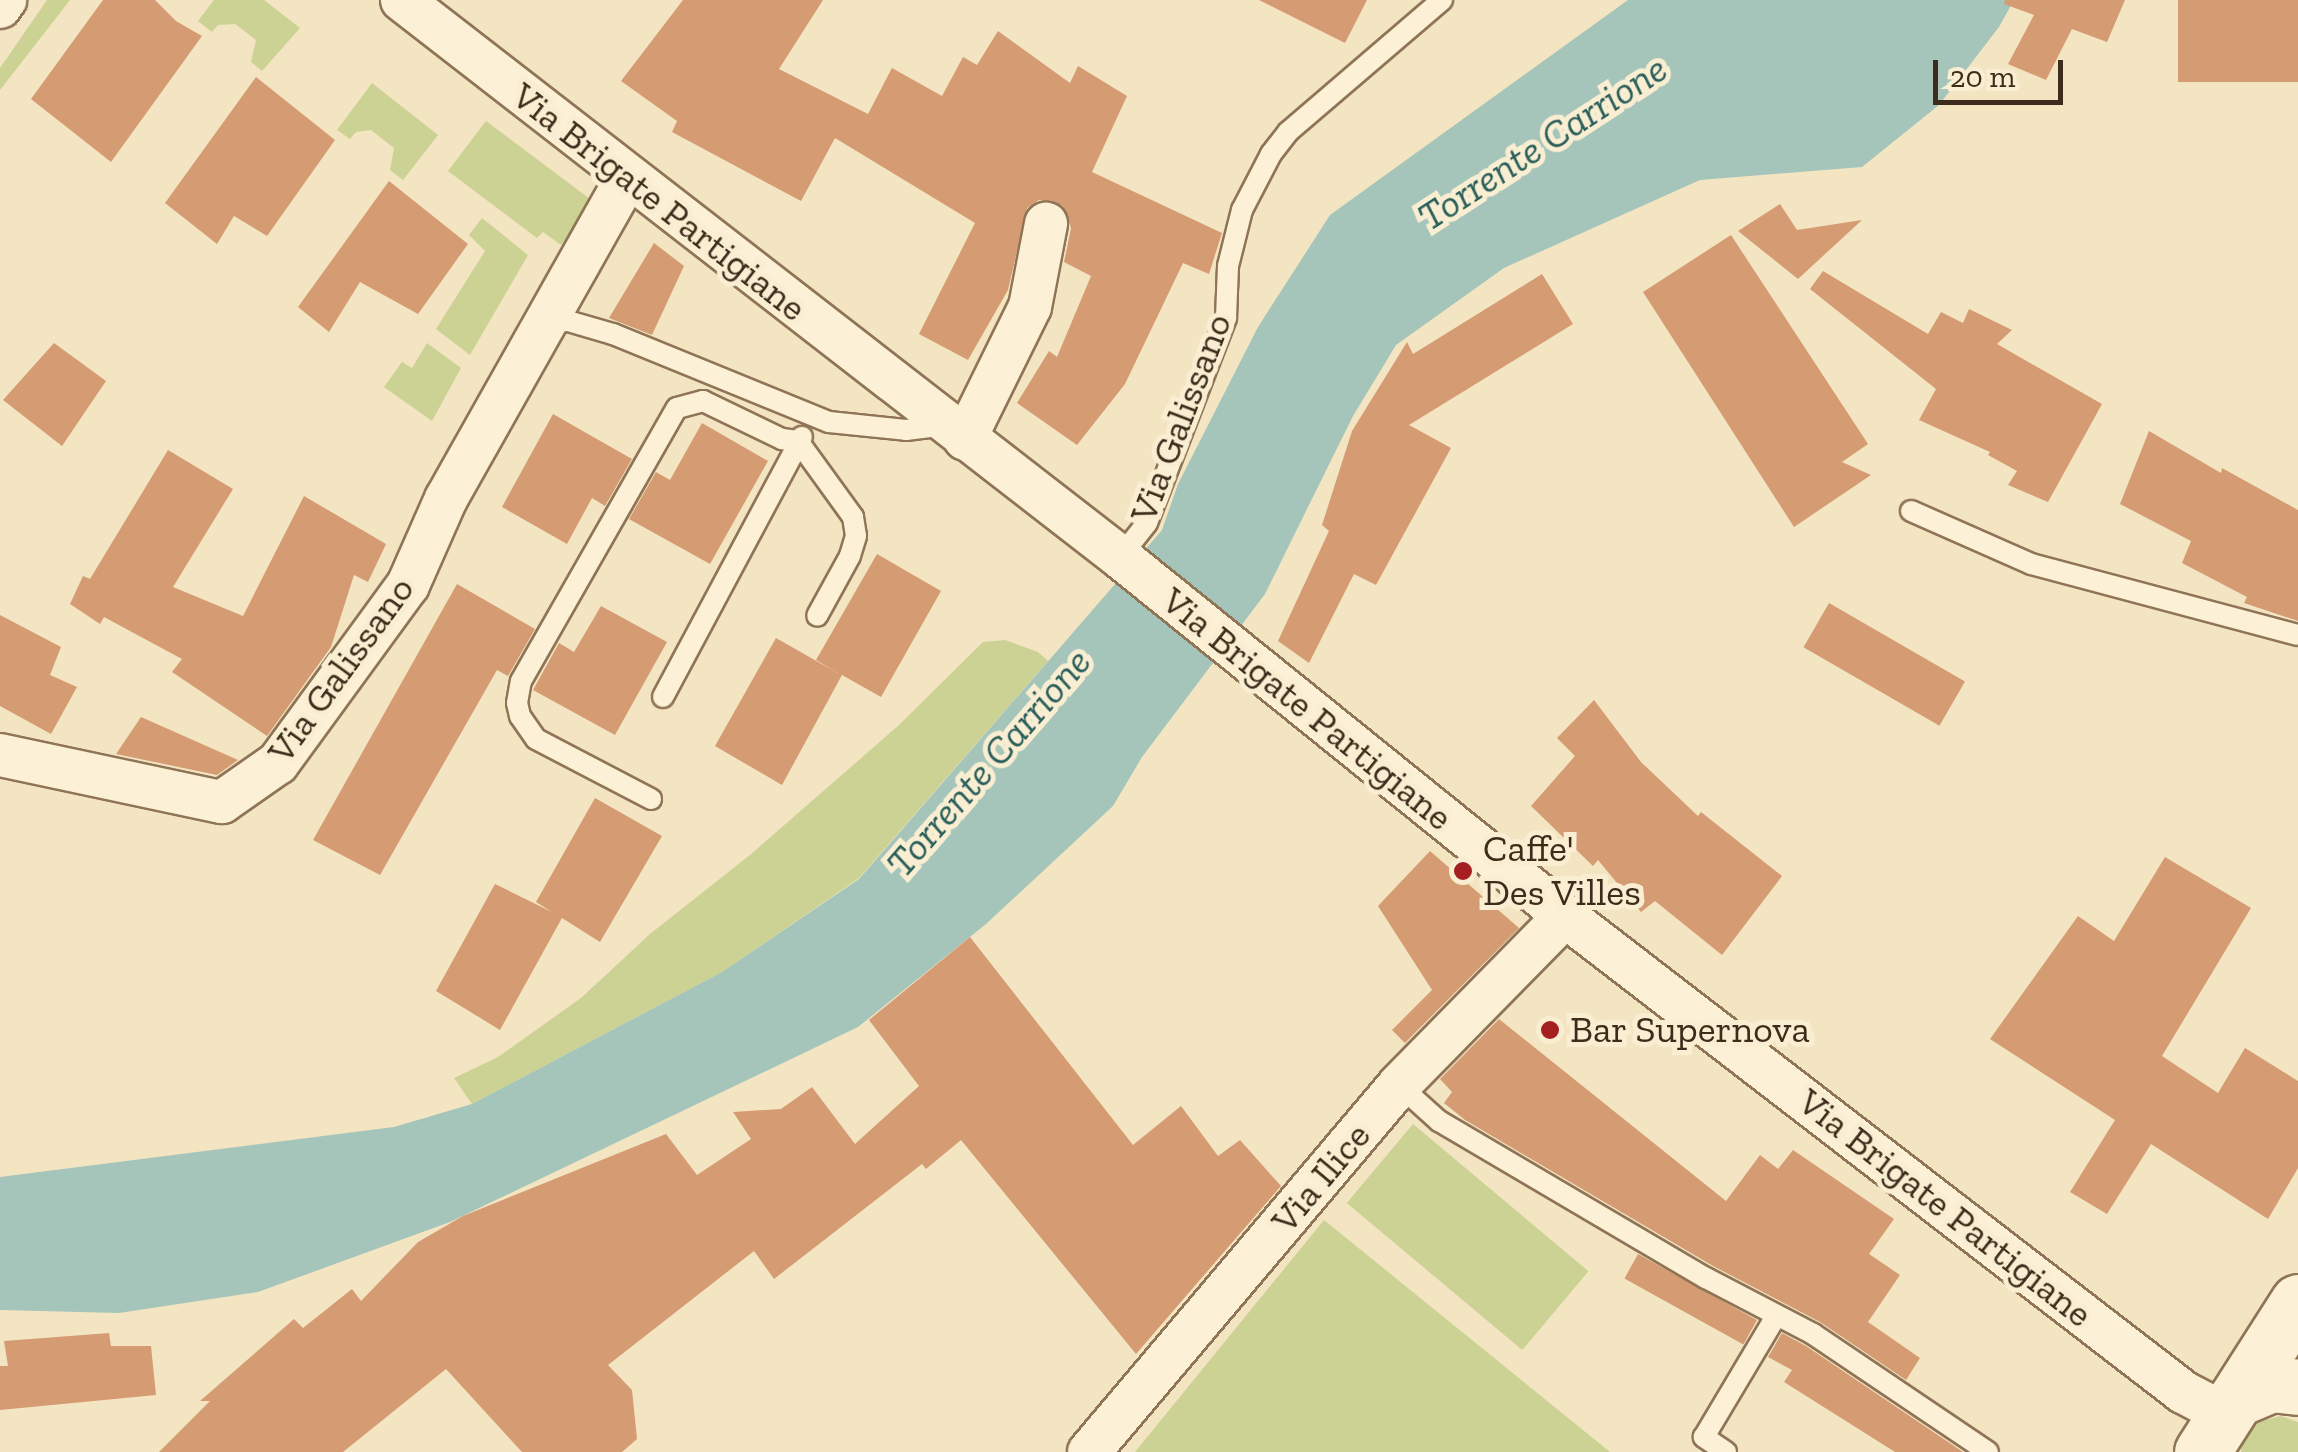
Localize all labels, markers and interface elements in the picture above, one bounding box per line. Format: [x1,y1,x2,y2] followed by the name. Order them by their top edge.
[1938,40,2068,102] scale bar
[1408,44,1676,240] water label: Torrente Carrione
[1950,59,2015,95] text: 20 m
[503,73,815,331] street label: Via Brigate Partigiane
[1120,307,1242,529] street label: Via Galissano
[258,568,424,772] street label: Via Galissano
[1152,578,1462,840] street label: Via Brigate Partigiane
[876,638,1100,886] water label: Torrente Carrione
[1483,826,1642,916] place label: Caffe' Des Villes
[1452,860,1474,882] marker: Caffe' Des Villes
[1570,1007,1811,1053] place label: Bar Supernova
[1539,1019,1561,1041] marker: Bar Supernova
[1789,1079,2101,1337] street label: Via Brigate Partigiane
[1262,1114,1380,1242] street label: Via Ilice

